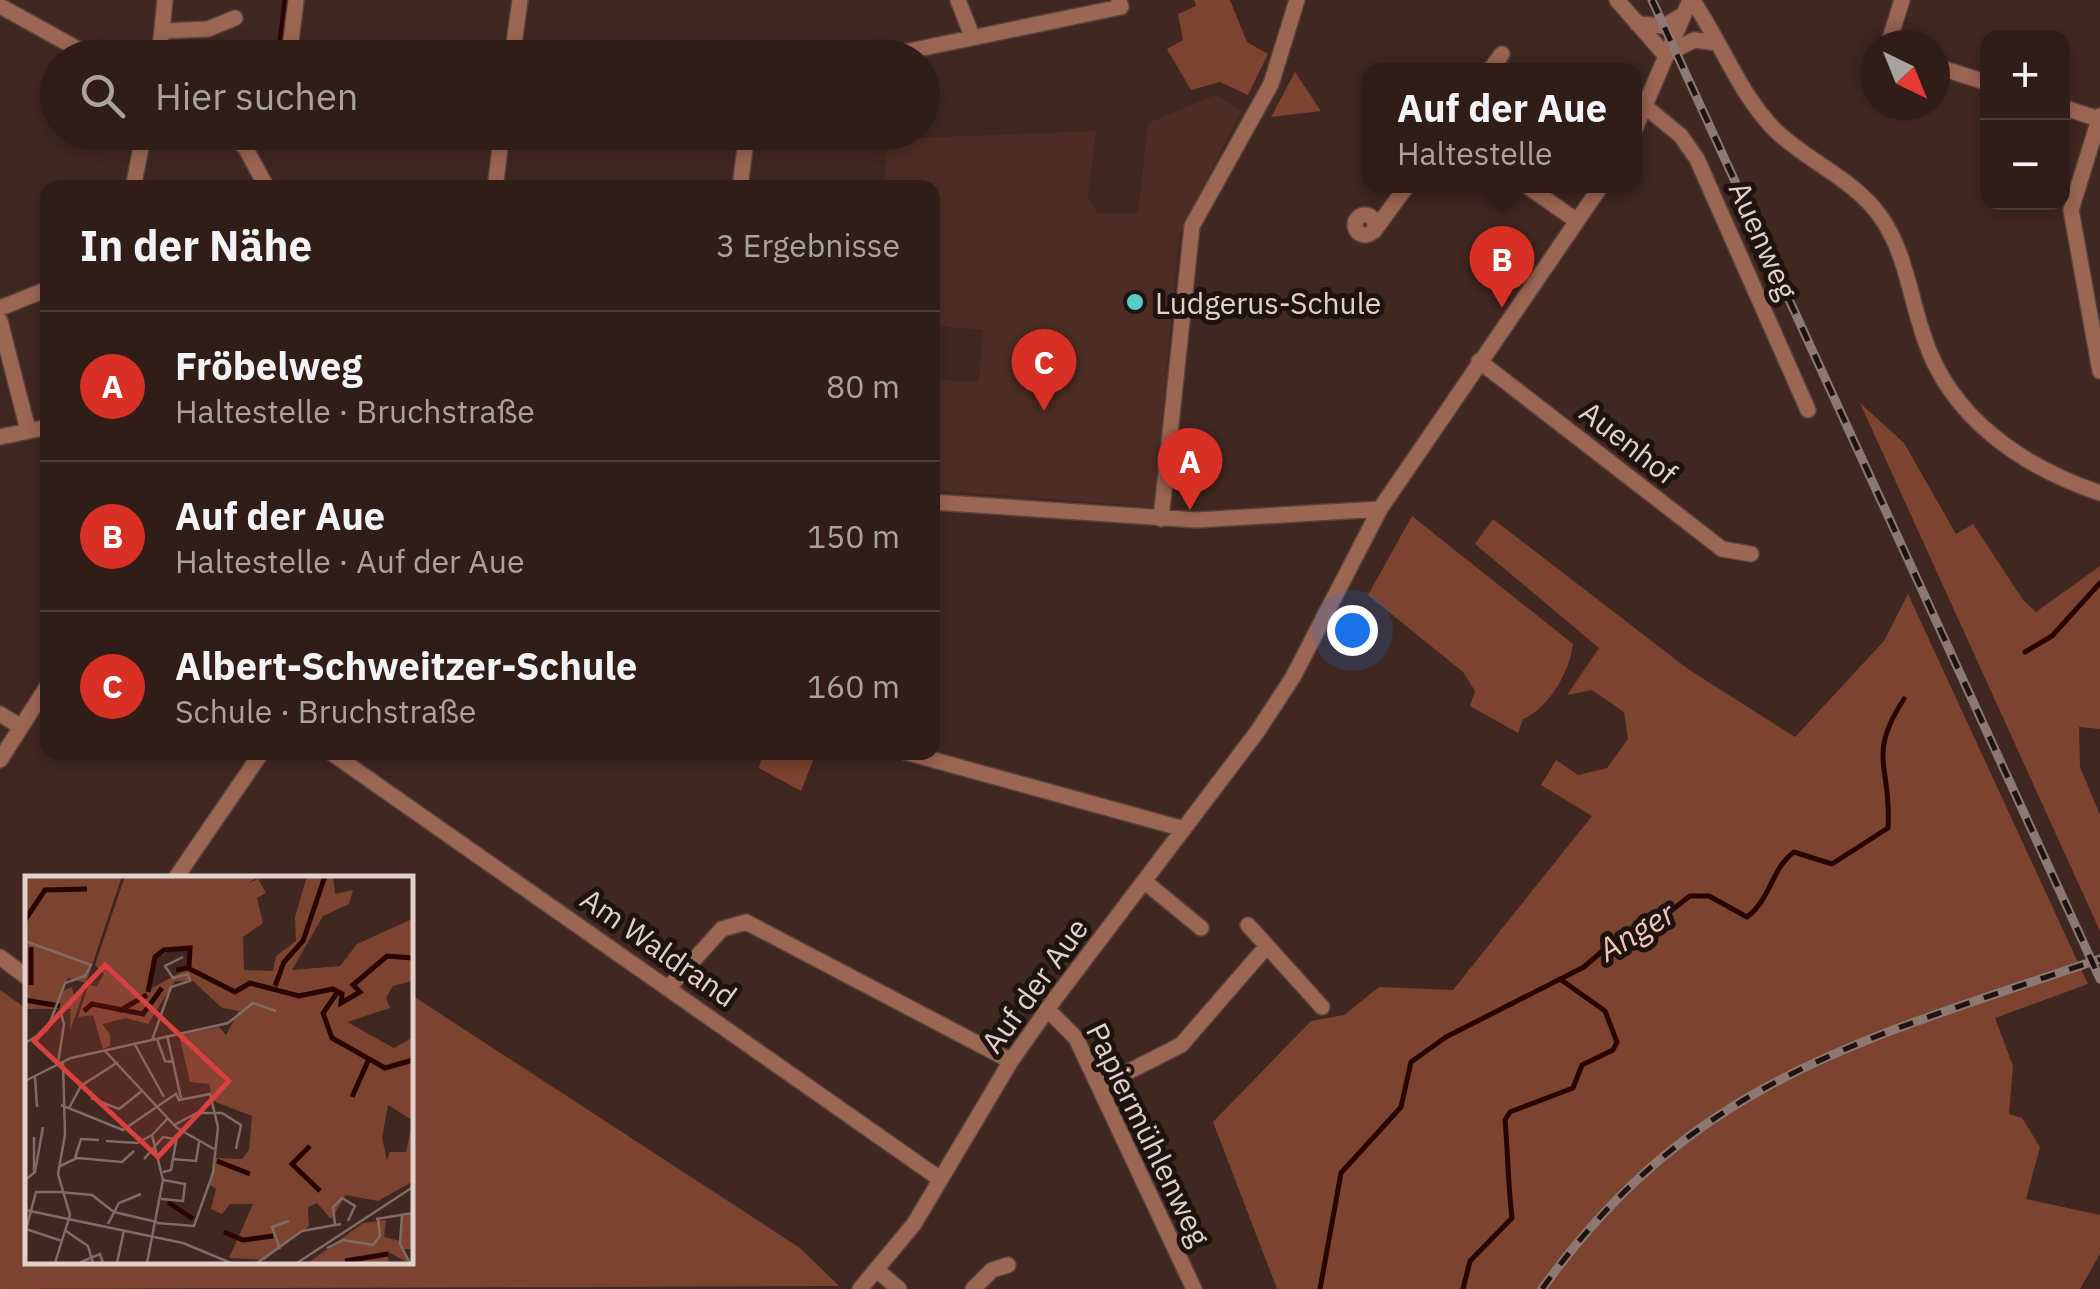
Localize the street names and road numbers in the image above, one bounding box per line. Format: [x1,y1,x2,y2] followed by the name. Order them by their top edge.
[1721,175,1807,305] street label: Auenweg
[1572,392,1686,492] street label: Auenhof
[573,879,745,1015] street label: Am Waldrand
[972,910,1096,1060] street label: Auf der Aue
[1078,1016,1220,1252] street label: Papiermühlenweg

